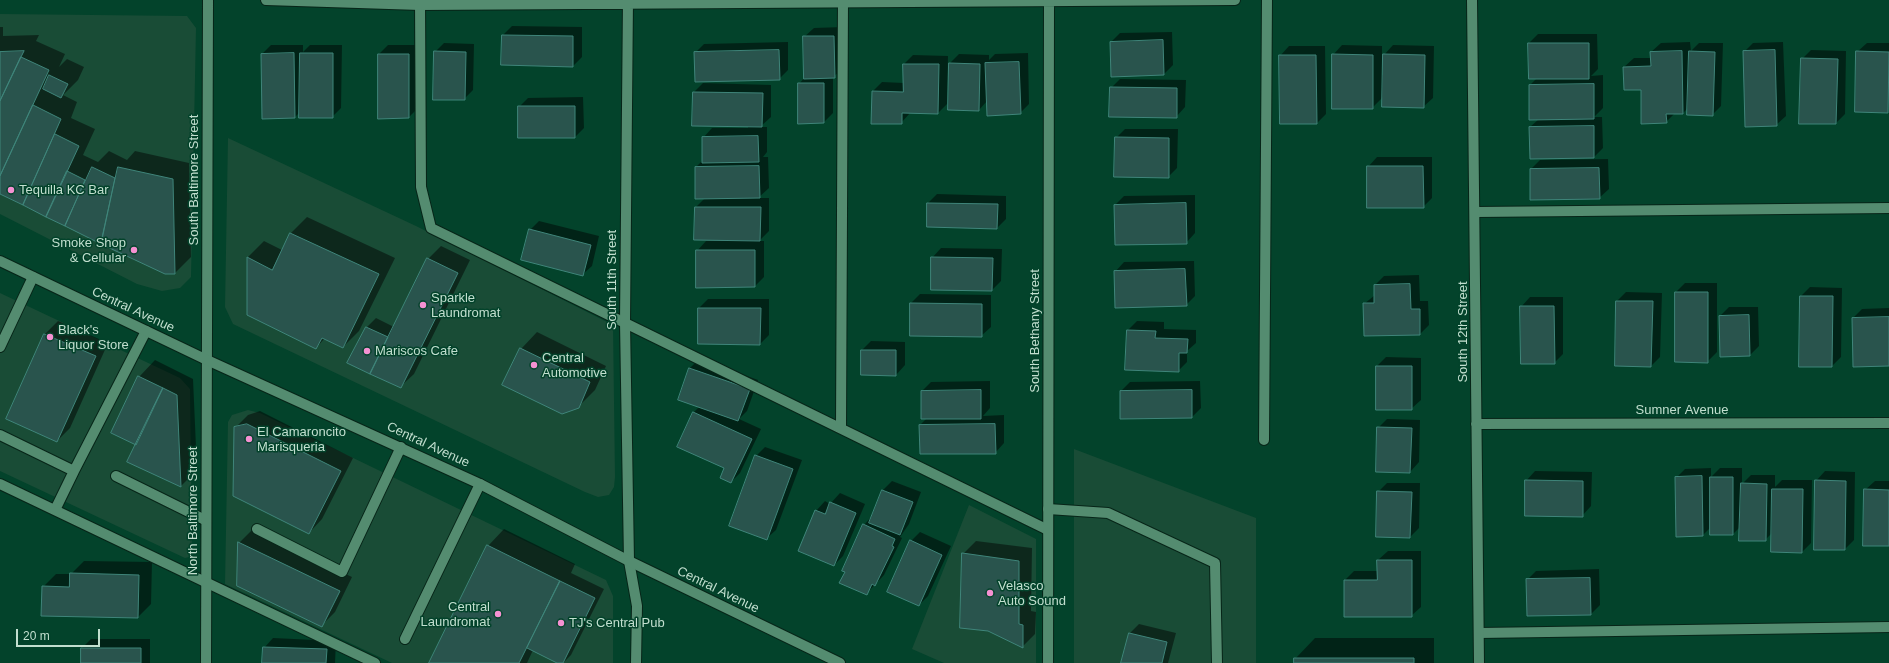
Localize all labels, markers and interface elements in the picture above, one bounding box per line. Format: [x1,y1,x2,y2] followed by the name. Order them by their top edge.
[186,115,202,245] street label: South Baltimore Street
[19,182,109,198] place label: Tequilla KC Bar
[6,185,16,195] marker: Tequilla KC Bar
[604,230,620,330] street label: South 11th Street
[52,235,126,266] place label: Smoke Shop & Cellular
[129,245,139,255] marker: Smoke Shop & Cellular
[1027,269,1043,393] street label: South Bethany Street
[1455,281,1471,383] street label: South 12th Street
[89,284,177,336] street label: Central Avenue
[431,290,500,321] place label: Sparkle Laundromat
[418,300,428,310] marker: Sparkle Laundromat
[58,322,129,353] place label: Black's Liquor Store
[45,332,55,342] marker: Black's Liquor Store
[375,343,458,359] place label: Mariscos Cafe
[362,346,372,356] marker: Mariscos Cafe
[542,350,607,381] place label: Central Automotive
[529,360,539,370] marker: Central Automotive
[1636,402,1728,418] street label: Sumner Avenue
[384,419,472,471] street label: Central Avenue
[257,424,346,455] place label: El Camaroncito Marisqueria
[244,434,254,444] marker: El Camaroncito Marisqueria
[185,447,201,575] street label: North Baltimore Street
[674,563,762,617] street label: Central Avenue
[998,578,1066,609] place label: Velasco Auto Sound
[985,588,995,598] marker: Velasco Auto Sound
[421,599,490,630] place label: Central Laundromat
[493,609,503,619] marker: Central Laundromat
[569,615,665,631] place label: TJ's Central Pub
[556,618,566,628] marker: TJ's Central Pub
[18,621,102,647] scale bar
[23,629,50,643] text: 20 m

